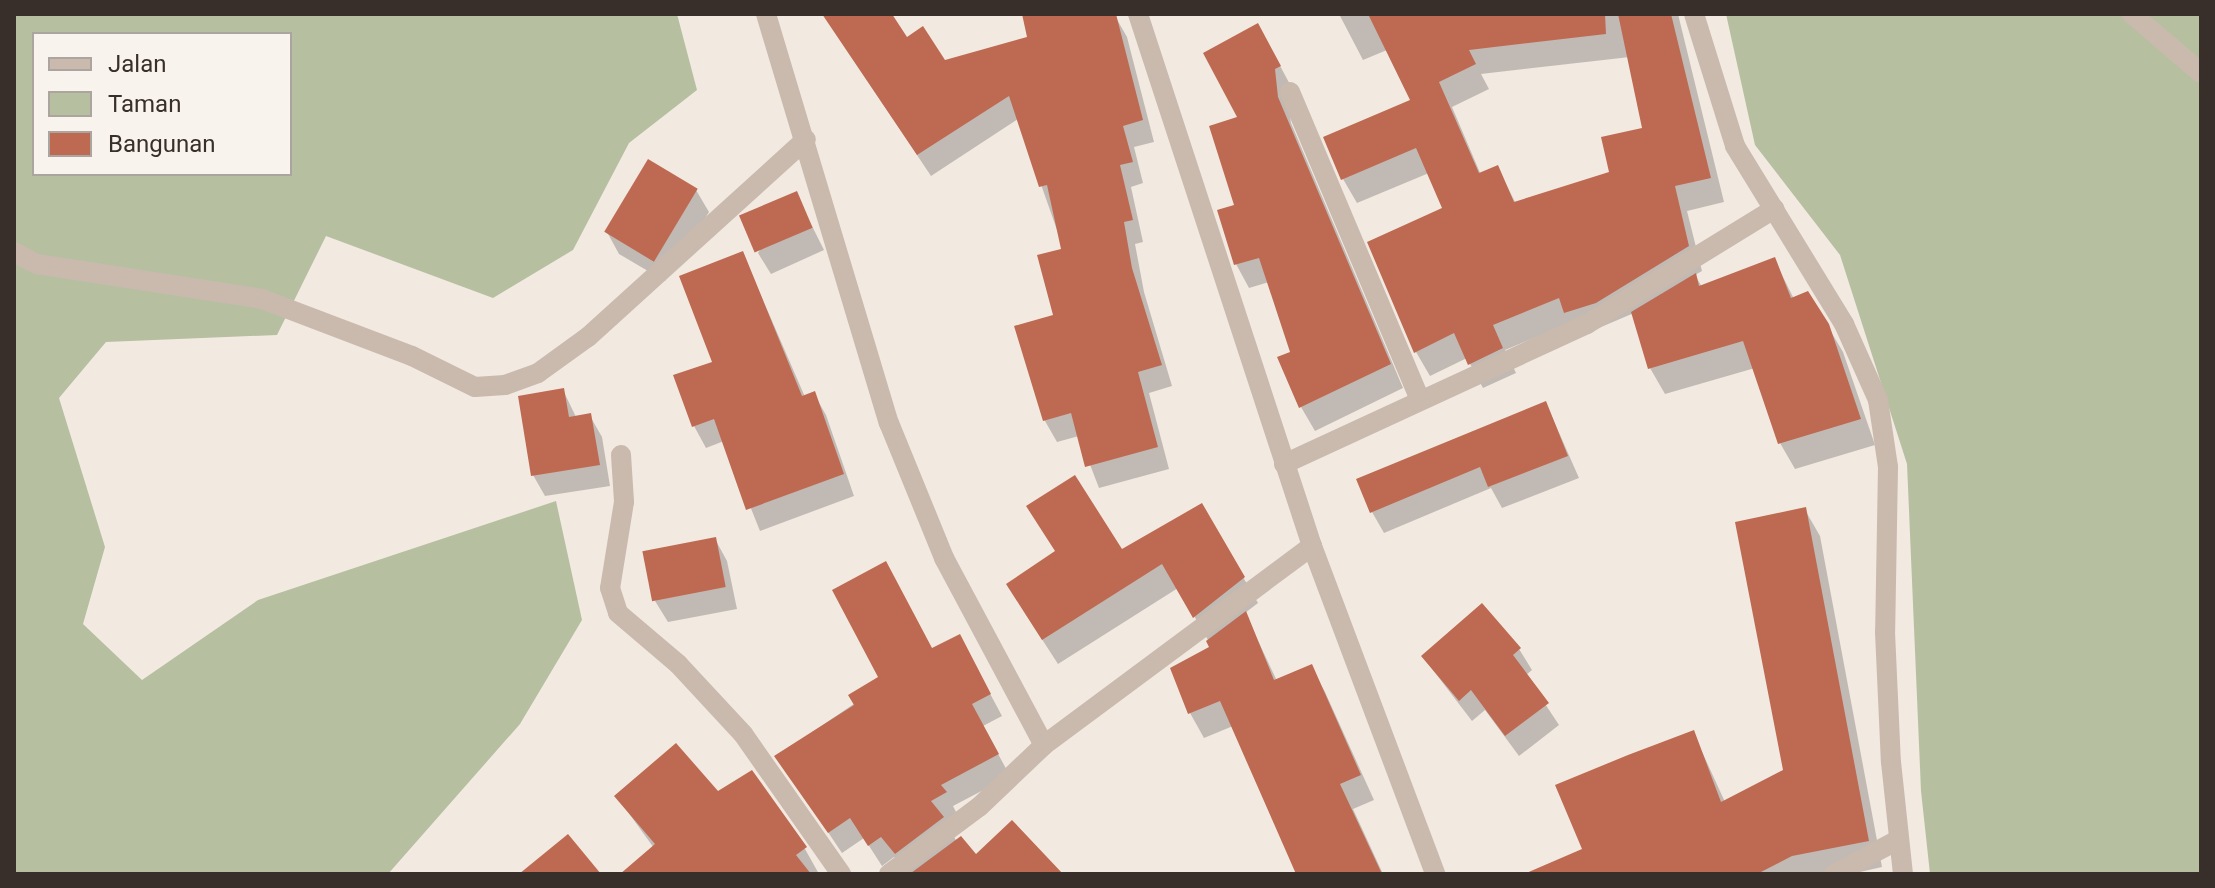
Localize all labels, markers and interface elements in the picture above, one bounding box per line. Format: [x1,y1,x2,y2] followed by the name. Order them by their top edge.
[32,32,292,176] legend
[108,50,166,78] text: Jalan
[108,90,181,118] text: Taman
[108,130,216,158] text: Bangunan

